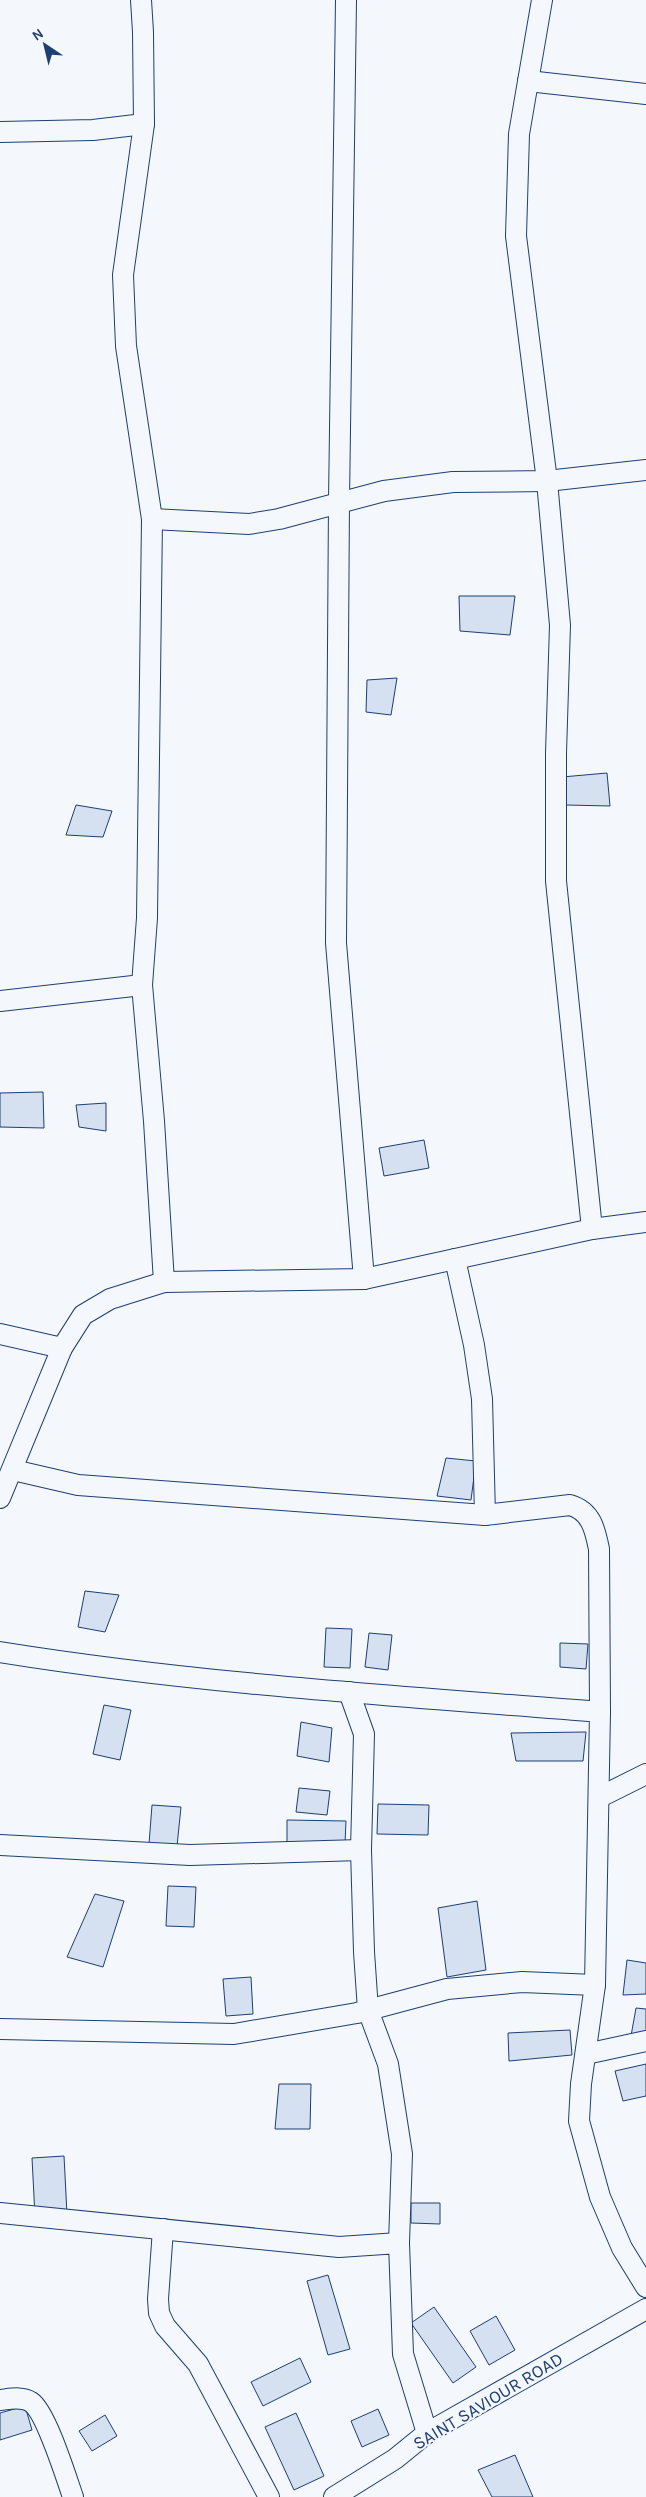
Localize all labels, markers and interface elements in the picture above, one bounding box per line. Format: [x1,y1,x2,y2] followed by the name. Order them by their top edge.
[20,20,70,70] north arrow
[29,25,47,45] text: N
[409,2347,567,2455] street label: SAINT SAVIOUR ROAD

